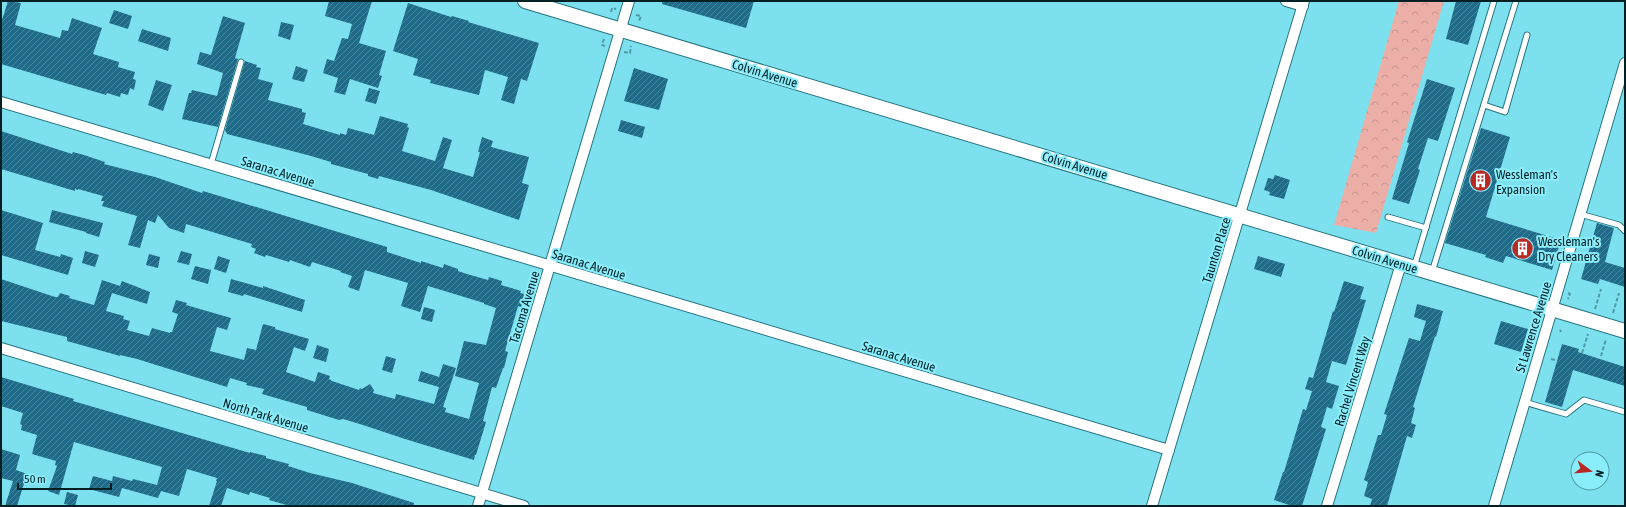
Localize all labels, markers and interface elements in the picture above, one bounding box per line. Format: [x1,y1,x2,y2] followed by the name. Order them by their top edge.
[730,56,800,91] street label: Colvin Avenue
[1040,148,1110,183] street label: Colvin Avenue
[239,153,316,190] street label: Saranac Avenue
[1496,167,1558,197] place label: Wessleman's Expansion
[1467,168,1493,194] building icon: Wessleman's Expansion
[1199,215,1234,285] street label: Taunton Place
[1538,234,1600,264] place label: Wessleman's Dry Cleaners
[1510,235,1536,261] building icon: Wessleman's Dry Cleaners
[1350,242,1420,277] street label: Colvin Avenue
[550,246,627,283] street label: Saranac Avenue
[506,269,543,345] street label: Tacoma Avenue
[1513,280,1554,374] street label: St Lawrence Avenue
[1332,334,1373,428] street label: Rachel Vincent Way
[860,338,937,375] street label: Saranac Avenue
[221,395,311,436] street label: North Park Avenue
[1570,451,1610,491] north arrow
[18,465,111,491] scale bar
[1593,469,1606,479] text: N
[24,472,46,486] text: 50 m

